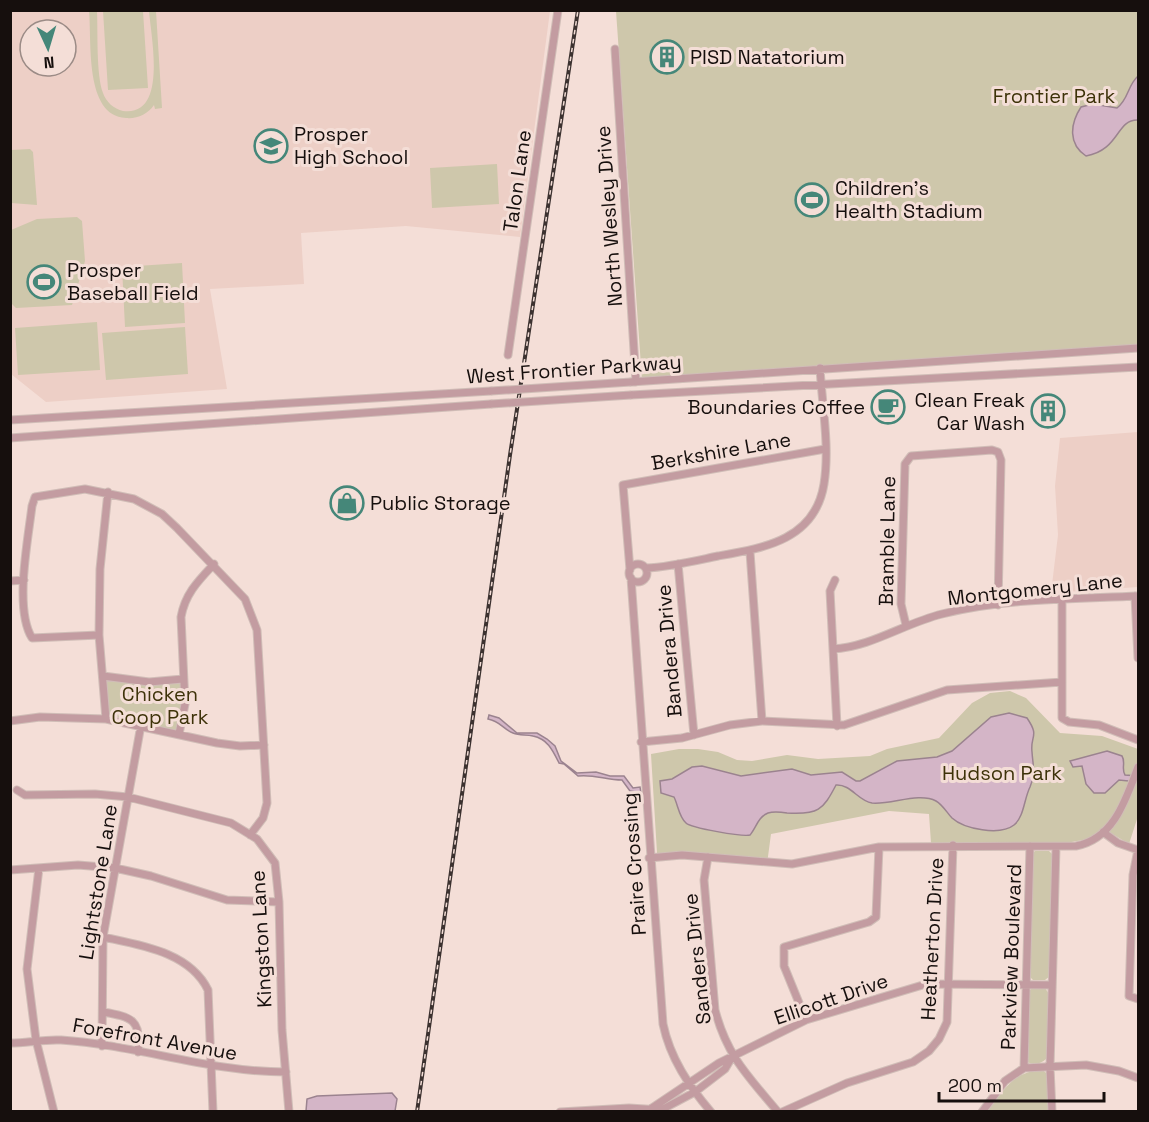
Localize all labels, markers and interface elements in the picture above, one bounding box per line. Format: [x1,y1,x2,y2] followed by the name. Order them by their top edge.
[18,18,78,78] north arrow
[649,39,685,75] building icon: PISD Natatorium
[690,44,845,70] place label: PISD Natatorium
[43,52,55,73] text: N
[993,83,1115,109] park label: Frontier Park
[294,121,408,170] place label: Prosper High School
[590,125,628,307] street label: North Wesley Drive
[253,128,289,164] school or university icon: Prosper High School
[497,128,537,234] street label: Talon Lane
[835,175,983,224] place label: Children's Health Stadium
[794,182,830,218] sports icon: Children's Health Stadium
[67,257,199,306] place label: Prosper Baseball Field
[26,264,62,300] sports icon: Prosper Baseball Field
[466,349,682,389] street label: West Frontier Parkway
[914,387,1025,436] place label: Clean Freak Car Wash
[870,389,906,425] cafe icon: Boundaries Coffee
[1030,393,1066,429] building icon: Clean Freak Car Wash
[687,394,865,420] place label: Boundaries Coffee
[649,426,793,476] street label: Berkshire Lane
[873,476,901,606] street label: Bramble Lane
[329,485,365,521] shop icon: Public Storage
[370,490,511,516] place label: Public Storage
[946,567,1124,611] street label: Montgomery Lane
[650,583,688,719] street label: Bandera Drive
[111,681,209,730] park label: Chicken Coop Park
[942,760,1062,786] park label: Hudson Park
[616,792,652,936] street label: Praire Crossing
[73,802,123,962] street label: Lightstone Lane
[915,857,949,1021] street label: Heatherton Drive
[995,863,1027,1051] street label: Parkview Boulevard
[244,870,278,1008] street label: Kingston Lane
[677,892,717,1026] street label: Sanders Drive
[771,967,891,1031] street label: Ellicott Drive
[71,1012,239,1066] street label: Forefront Avenue
[939,1065,1104,1103] scale bar
[948,1074,1002,1097] text: 200 m

